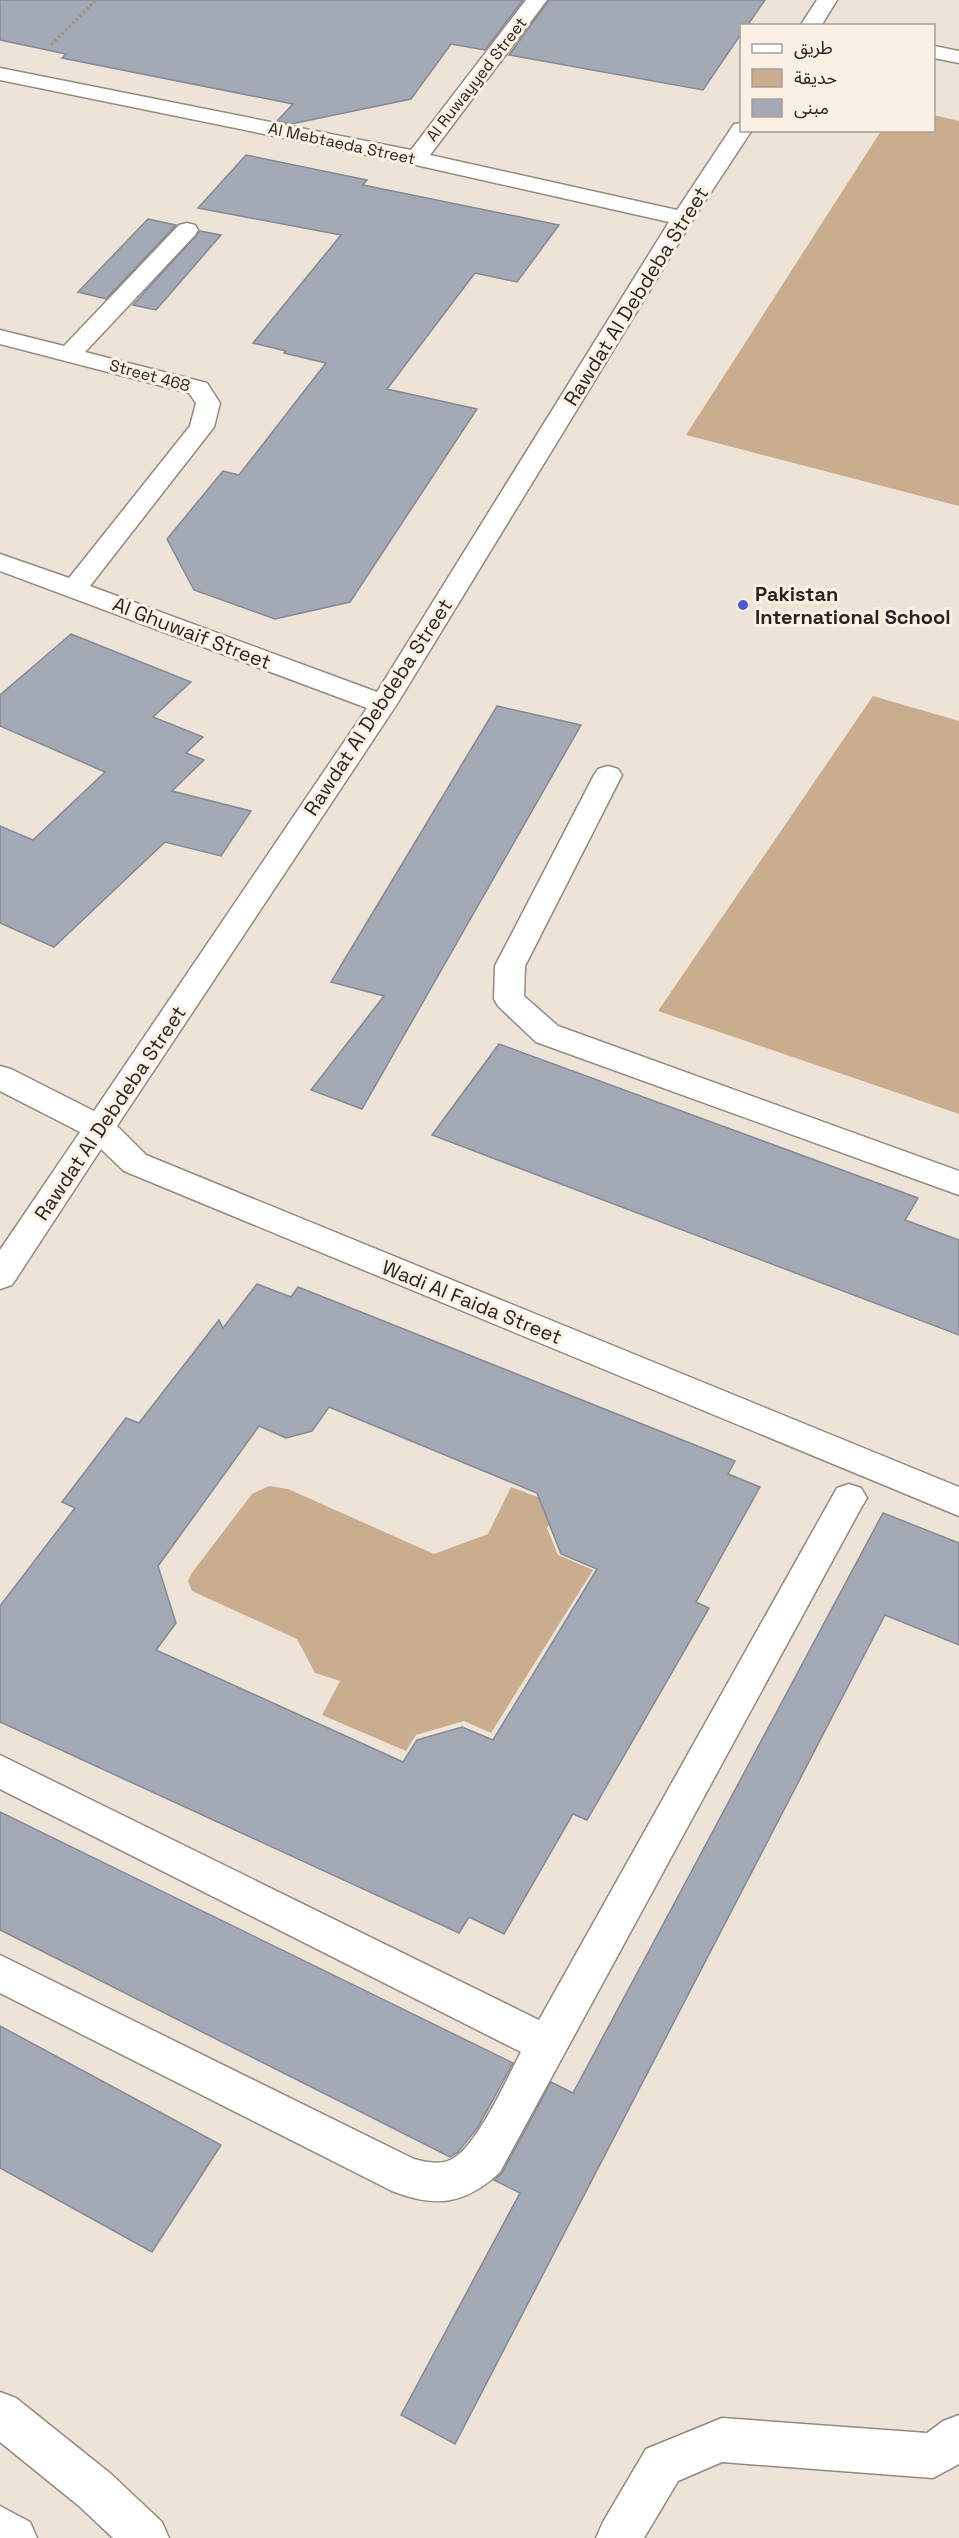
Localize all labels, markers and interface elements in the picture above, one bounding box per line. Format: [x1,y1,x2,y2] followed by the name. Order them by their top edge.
[421,13,531,146] street label: Al Ruwayyed Street
[740,24,935,132] legend
[794,36,833,59] text: طريق
[794,66,837,89] text: حديقة
[794,96,829,119] text: مبنى
[266,118,417,169] street label: Al Mebtaeda Street
[558,182,714,410] street label: Rawdat Al Debdeba Street
[107,355,193,396] street label: Street 468
[755,581,951,630] place label: Pakistan International School
[109,591,275,675] street label: Al Ghuwaif Street
[298,594,458,820] street label: Rawdat Al Debdeba Street
[736,598,750,612] marker: Pakistan International School
[28,1001,192,1225] street label: Rawdat Al Debdeba Street
[378,1254,566,1350] street label: Wadi Al Faida Street

